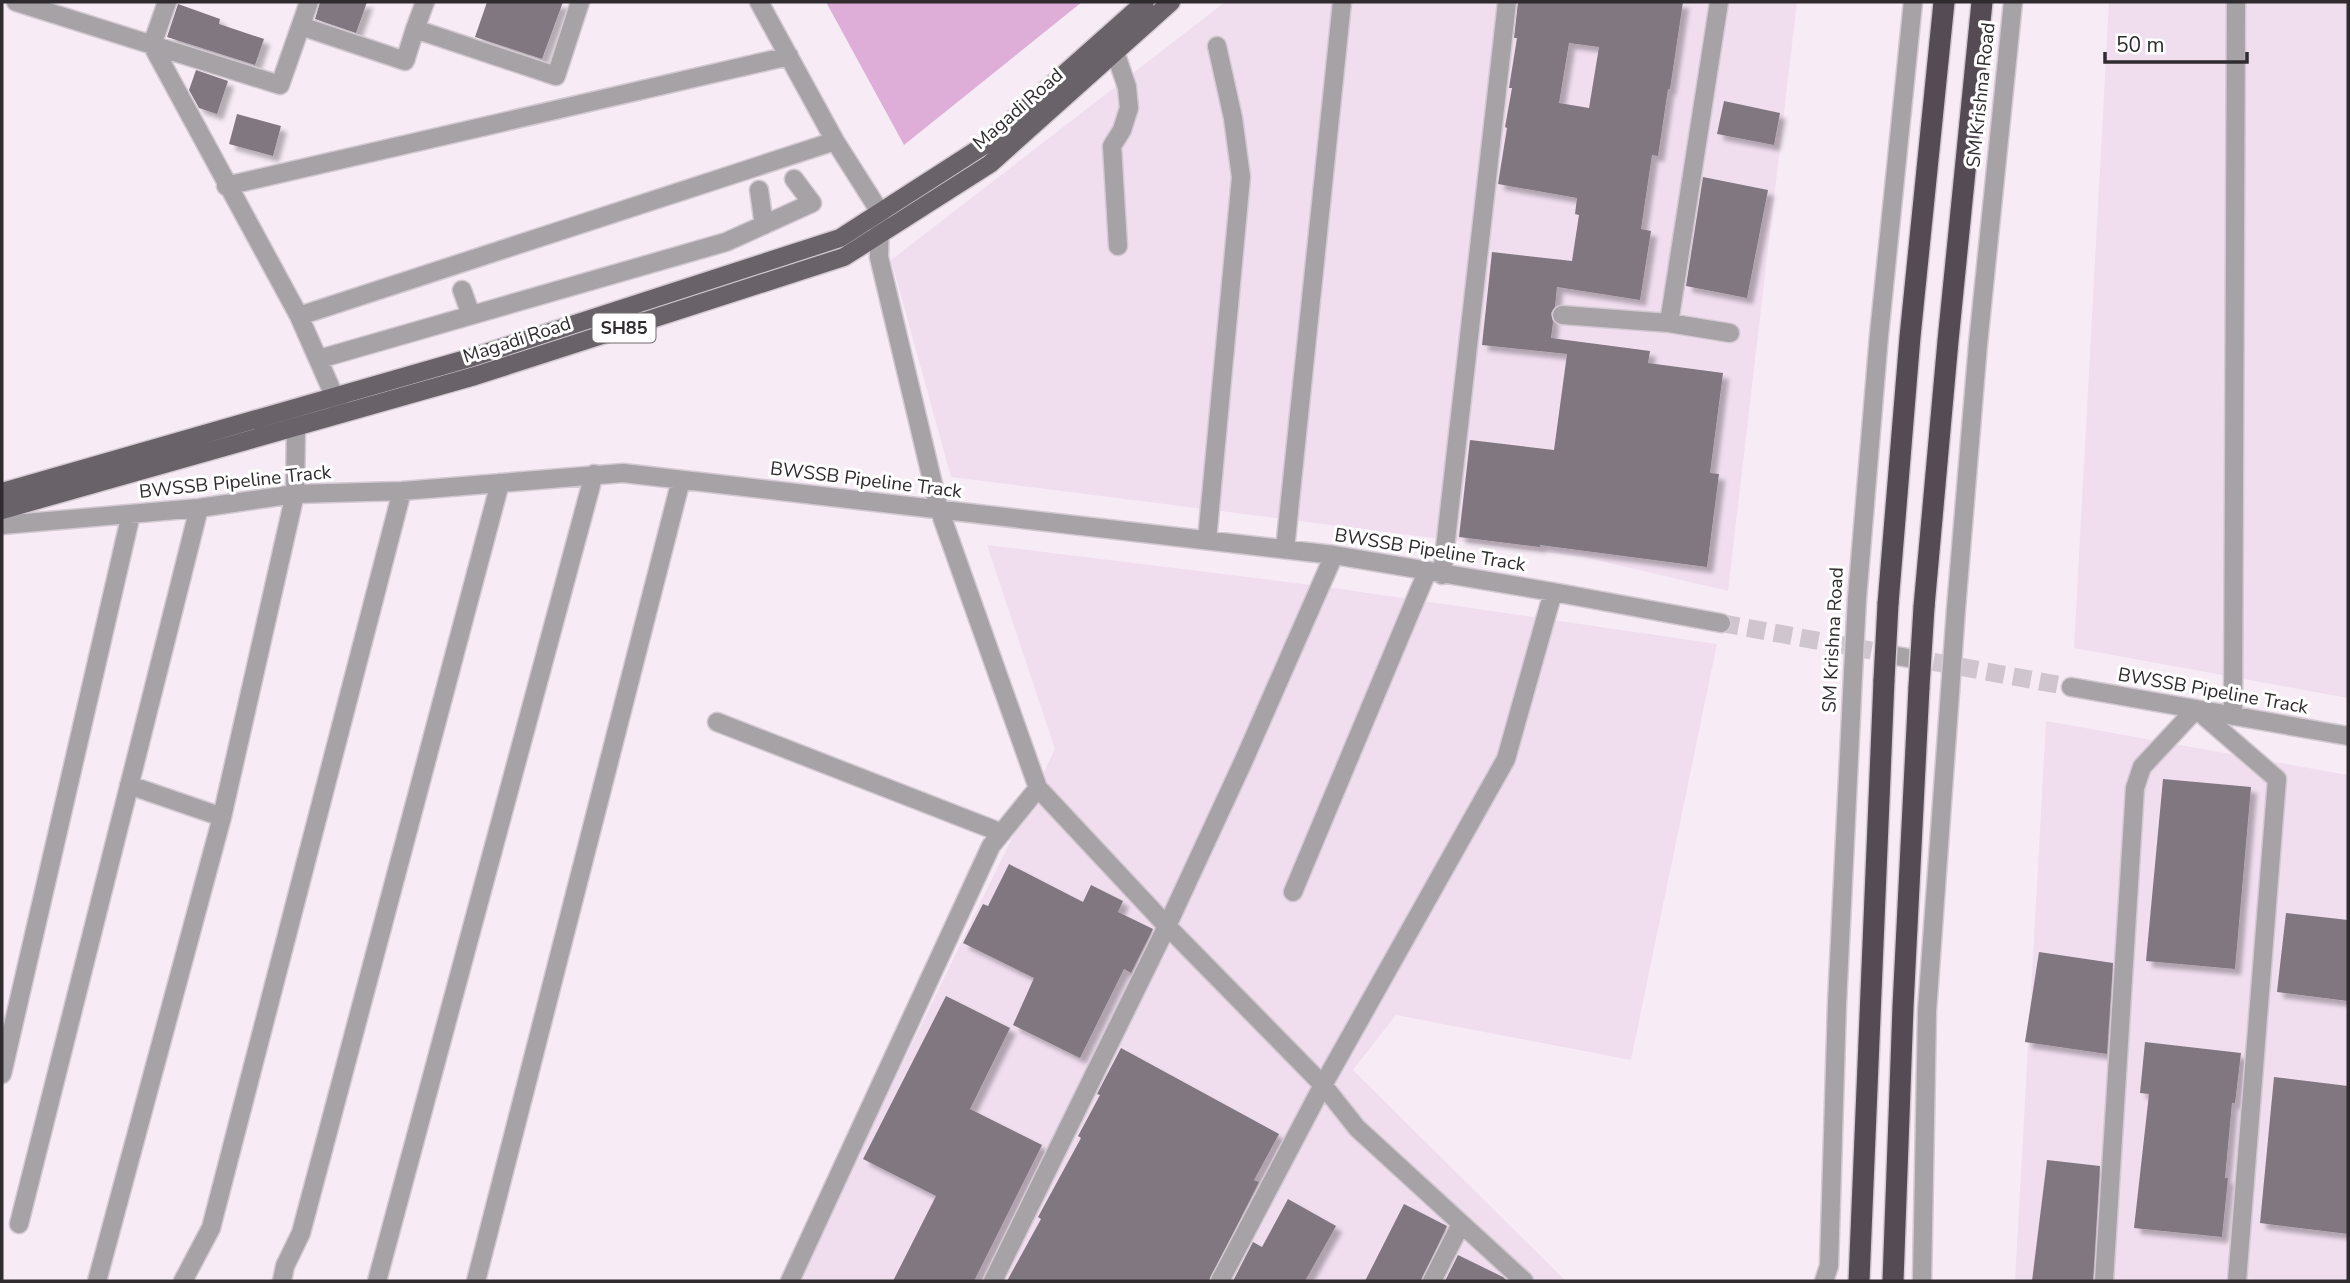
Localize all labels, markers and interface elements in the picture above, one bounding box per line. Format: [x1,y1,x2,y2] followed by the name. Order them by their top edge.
[1960,21,2002,169] street label: SM Krishna Road
[2105,21,2247,65] scale bar
[2116,31,2165,59] text: 50 m
[967,62,1069,156] street label: Magadi Road
[460,310,574,370] street label: Magadi Road
[592,314,656,342] road number: SH85
[769,455,964,505] street label: BWSSB Pipeline Track
[138,459,333,505] street label: BWSSB Pipeline Track
[1333,522,1528,578] street label: BWSSB Pipeline Track
[1816,567,1850,713] street label: SM Krishna Road
[2116,661,2311,721] street label: BWSSB Pipeline Track

